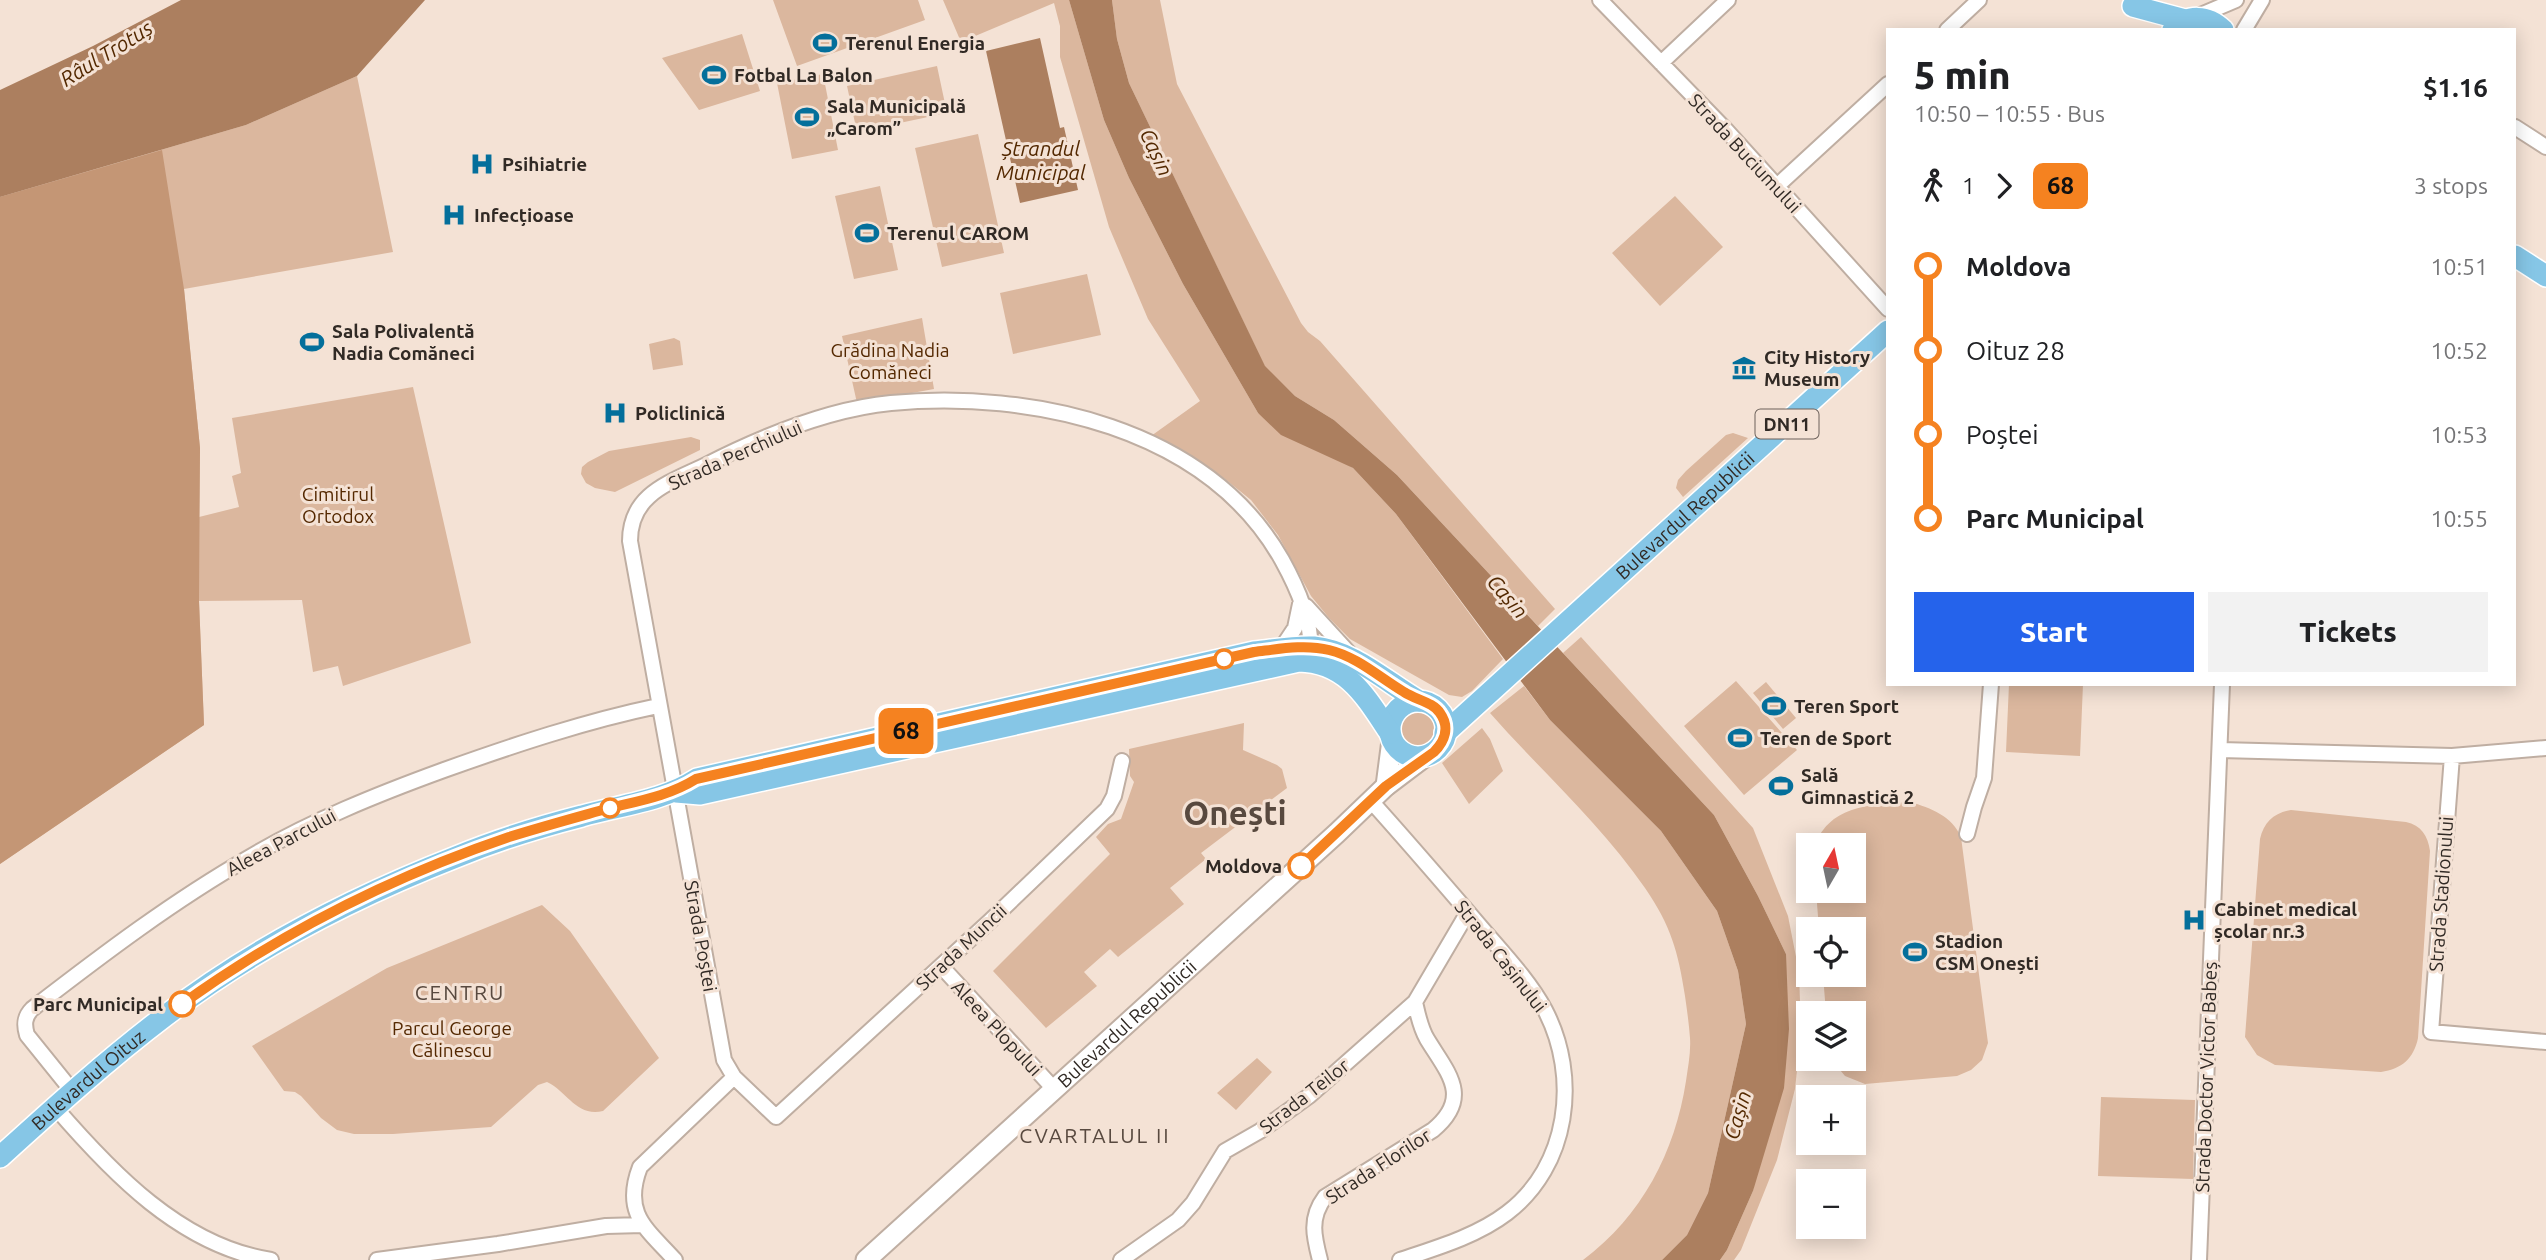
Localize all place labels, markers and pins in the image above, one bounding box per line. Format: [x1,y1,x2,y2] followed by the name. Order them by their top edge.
[811,29,839,57] sports icon: Terenul Energia
[845,32,985,54] place label: Terenul Energia
[700,61,728,89] sports icon: Fotbal La Balon
[734,64,873,86] place label: Fotbal La Balon
[827,95,966,139] place label: Sala Municipală „Carom”
[793,103,821,131] sports icon: Sala Municipală „Carom”
[468,150,496,178] hospital icon: Psihiatrie
[502,153,587,175] place label: Psihiatrie
[440,201,468,229] hospital icon: Infecțioase
[474,204,574,226] place label: Infecțioase
[853,219,881,247] sports icon: Terenul CAROM
[887,222,1029,244] place label: Terenul CAROM
[332,320,475,364] place label: Sala Polivalentă Nadia Comăneci
[298,328,326,356] sports icon: Sala Polivalentă Nadia Comăneci
[1764,346,1870,390] place label: City History Museum
[1730,354,1758,382] museum icon: City History Museum
[601,399,629,427] hospital icon: Policlinică
[635,402,725,424] place label: Policlinică
[1214,649,1234,669] unlabelled marker
[1760,692,1788,720] sports icon: Teren Sport
[1794,695,1899,717] place label: Teren Sport
[1726,724,1754,752] sports icon: Teren de Sport
[1760,727,1892,749] place label: Teren de Sport
[1801,764,1914,808] place label: Sală Gimnastică 2
[1767,772,1795,800] sports icon: Sală Gimnastică 2
[600,798,620,818] unlabelled marker
[1288,853,1314,879] marker: Moldova
[1205,855,1282,877] place label: Moldova
[2214,898,2357,942] place label: Cabinet medical școlar nr.3
[2180,906,2208,934] hospital icon: Cabinet medical școlar nr.3
[1935,930,2039,974] place label: Stadion CSM Onești
[1901,938,1929,966] sports icon: Stadion CSM Onești
[169,991,195,1017] marker: Parc Municipal
[33,993,163,1015] place label: Parc Municipal

